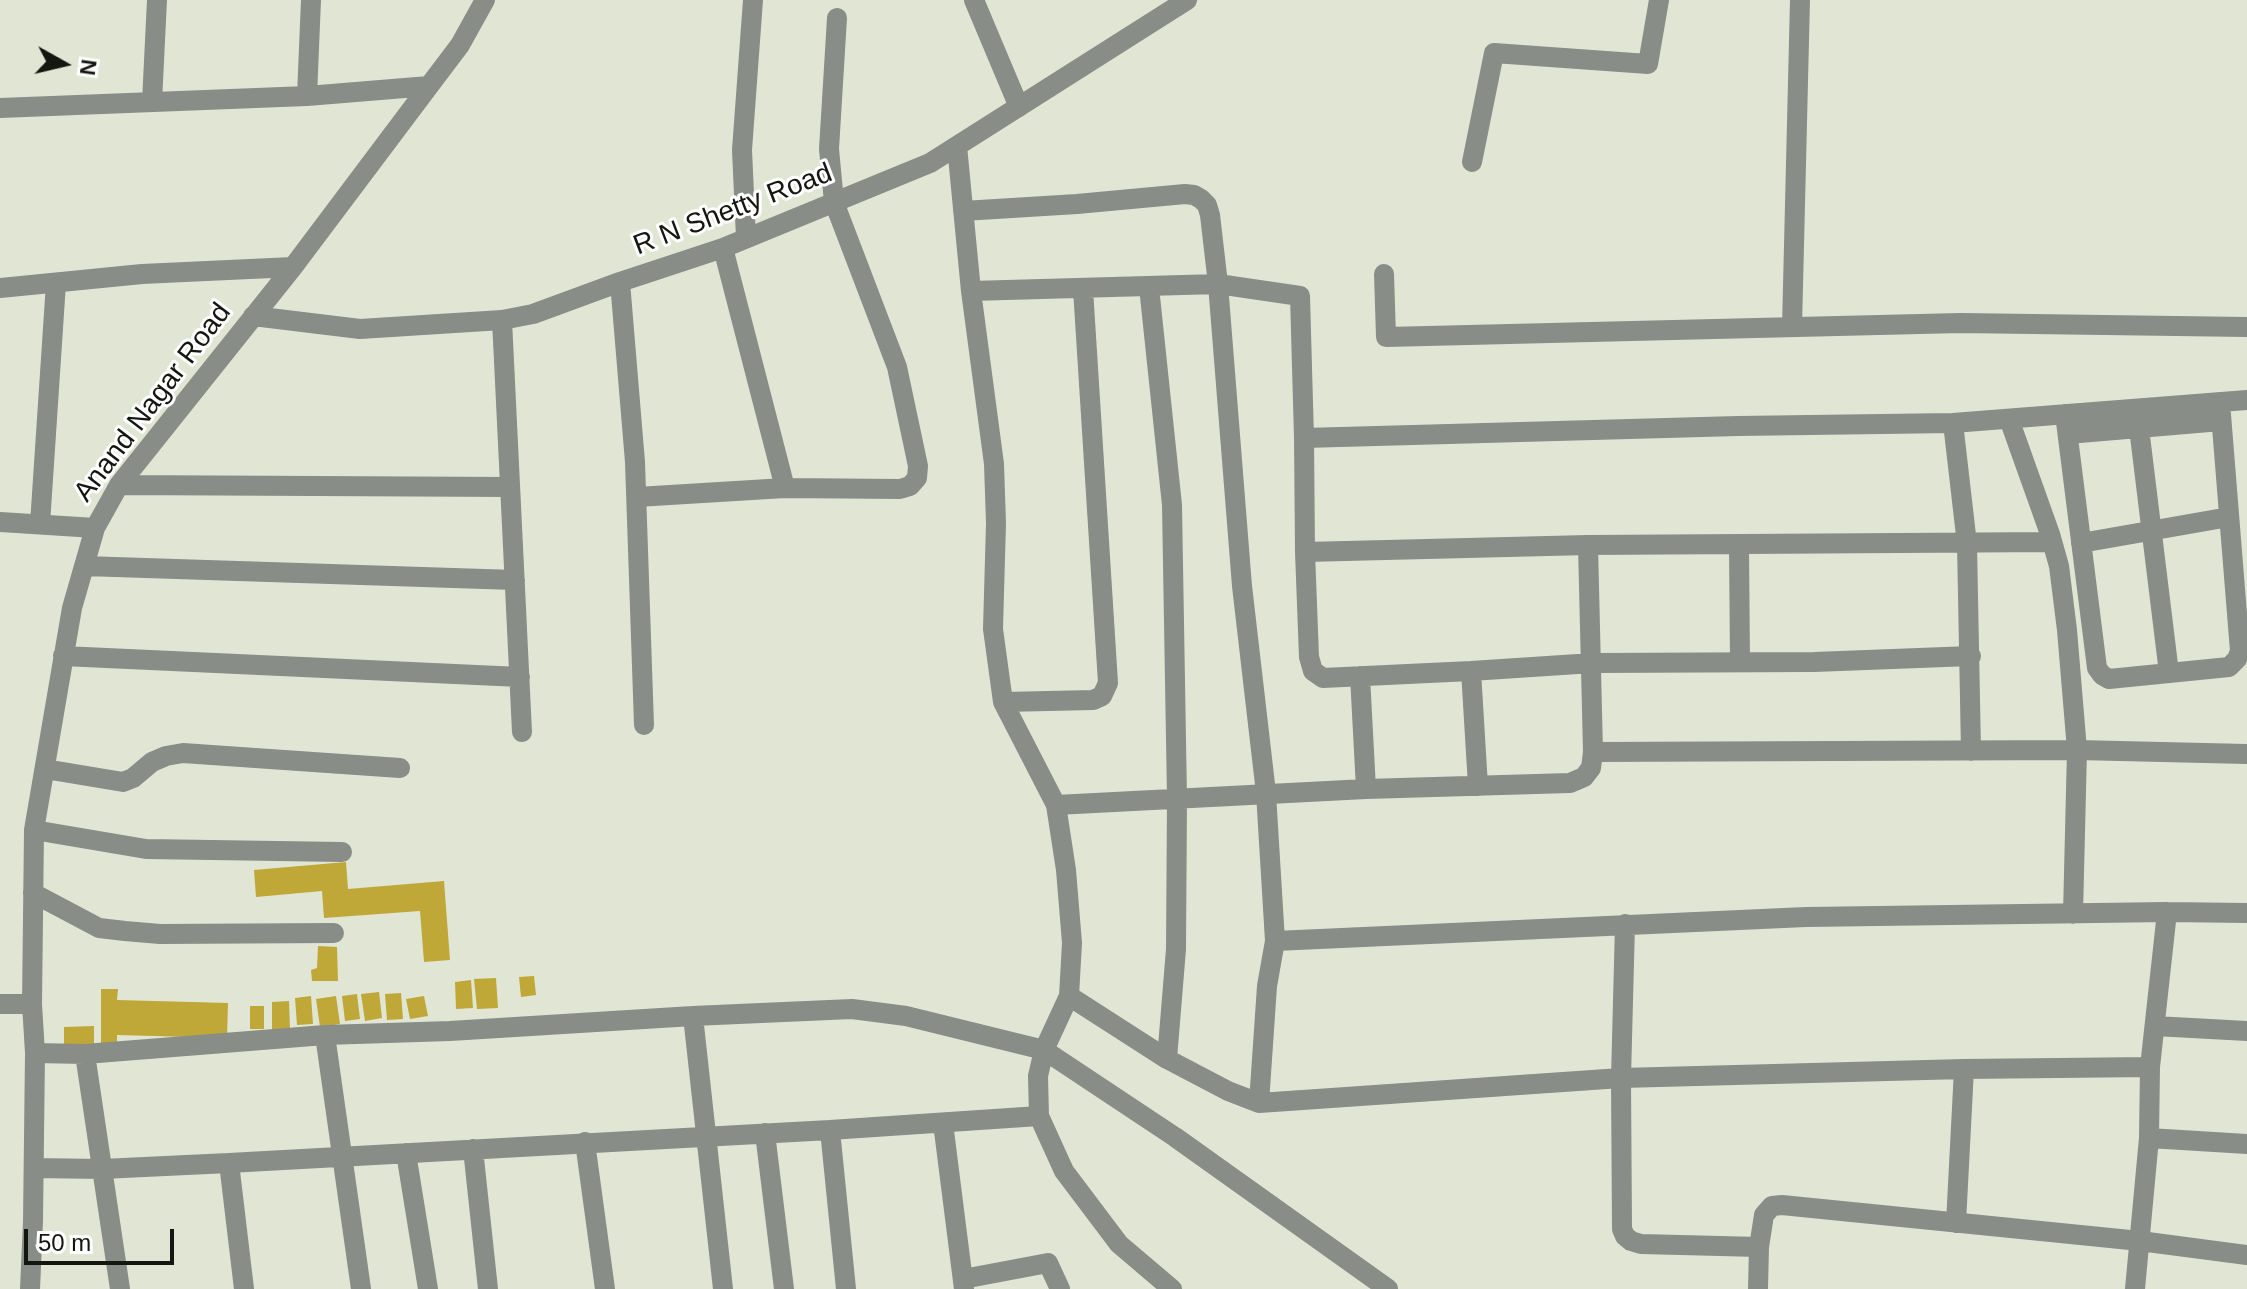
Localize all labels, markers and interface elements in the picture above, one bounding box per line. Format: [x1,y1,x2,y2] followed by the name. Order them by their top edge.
[24,24,104,104] north arrow
[75,58,102,77] text: N
[629,157,837,263] street label: R N Shetty Road
[67,297,239,509] street label: Anand Nagar Road
[28,1213,178,1263] scale bar
[38,1229,91,1256] text: 50 m

